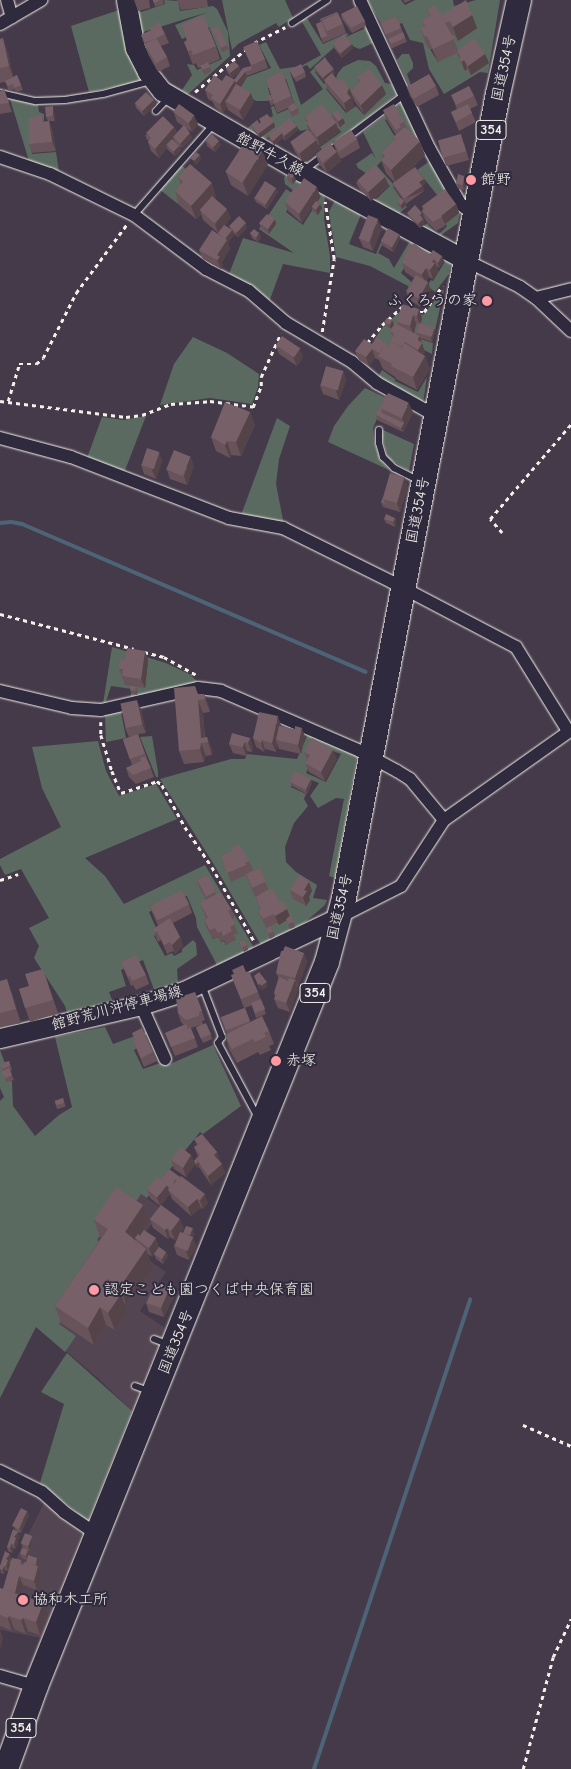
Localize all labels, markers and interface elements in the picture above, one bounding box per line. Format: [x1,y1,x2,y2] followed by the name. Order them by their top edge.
[488,33,520,103] street label: 国道354号
[475,118,507,142] road number: 354
[233,128,307,180] street label: 館野牛久線
[481,171,511,189] place label: 館野
[465,174,477,186] marker: 館野
[387,292,477,310] place label: ふくろうの家
[481,295,493,307] marker: ふくろうの家
[403,475,433,545] street label: 国道354号
[324,872,356,942] street label: 国道354号
[299,981,331,1004] road number: 354
[49,982,185,1034] street label: 館野荒川沖停車場線
[286,1052,316,1070] place label: 赤塚
[270,1055,282,1067] marker: 赤塚
[104,1281,314,1299] place label: 認定こども園つくば中央保育園
[88,1284,100,1296] marker: 認定こども園つくば中央保育園
[155,1307,197,1377] street label: 国道354号
[33,1591,108,1609] place label: 協和木工所
[17,1594,29,1606] marker: 協和木工所
[5,1716,37,1740] road number: 354

